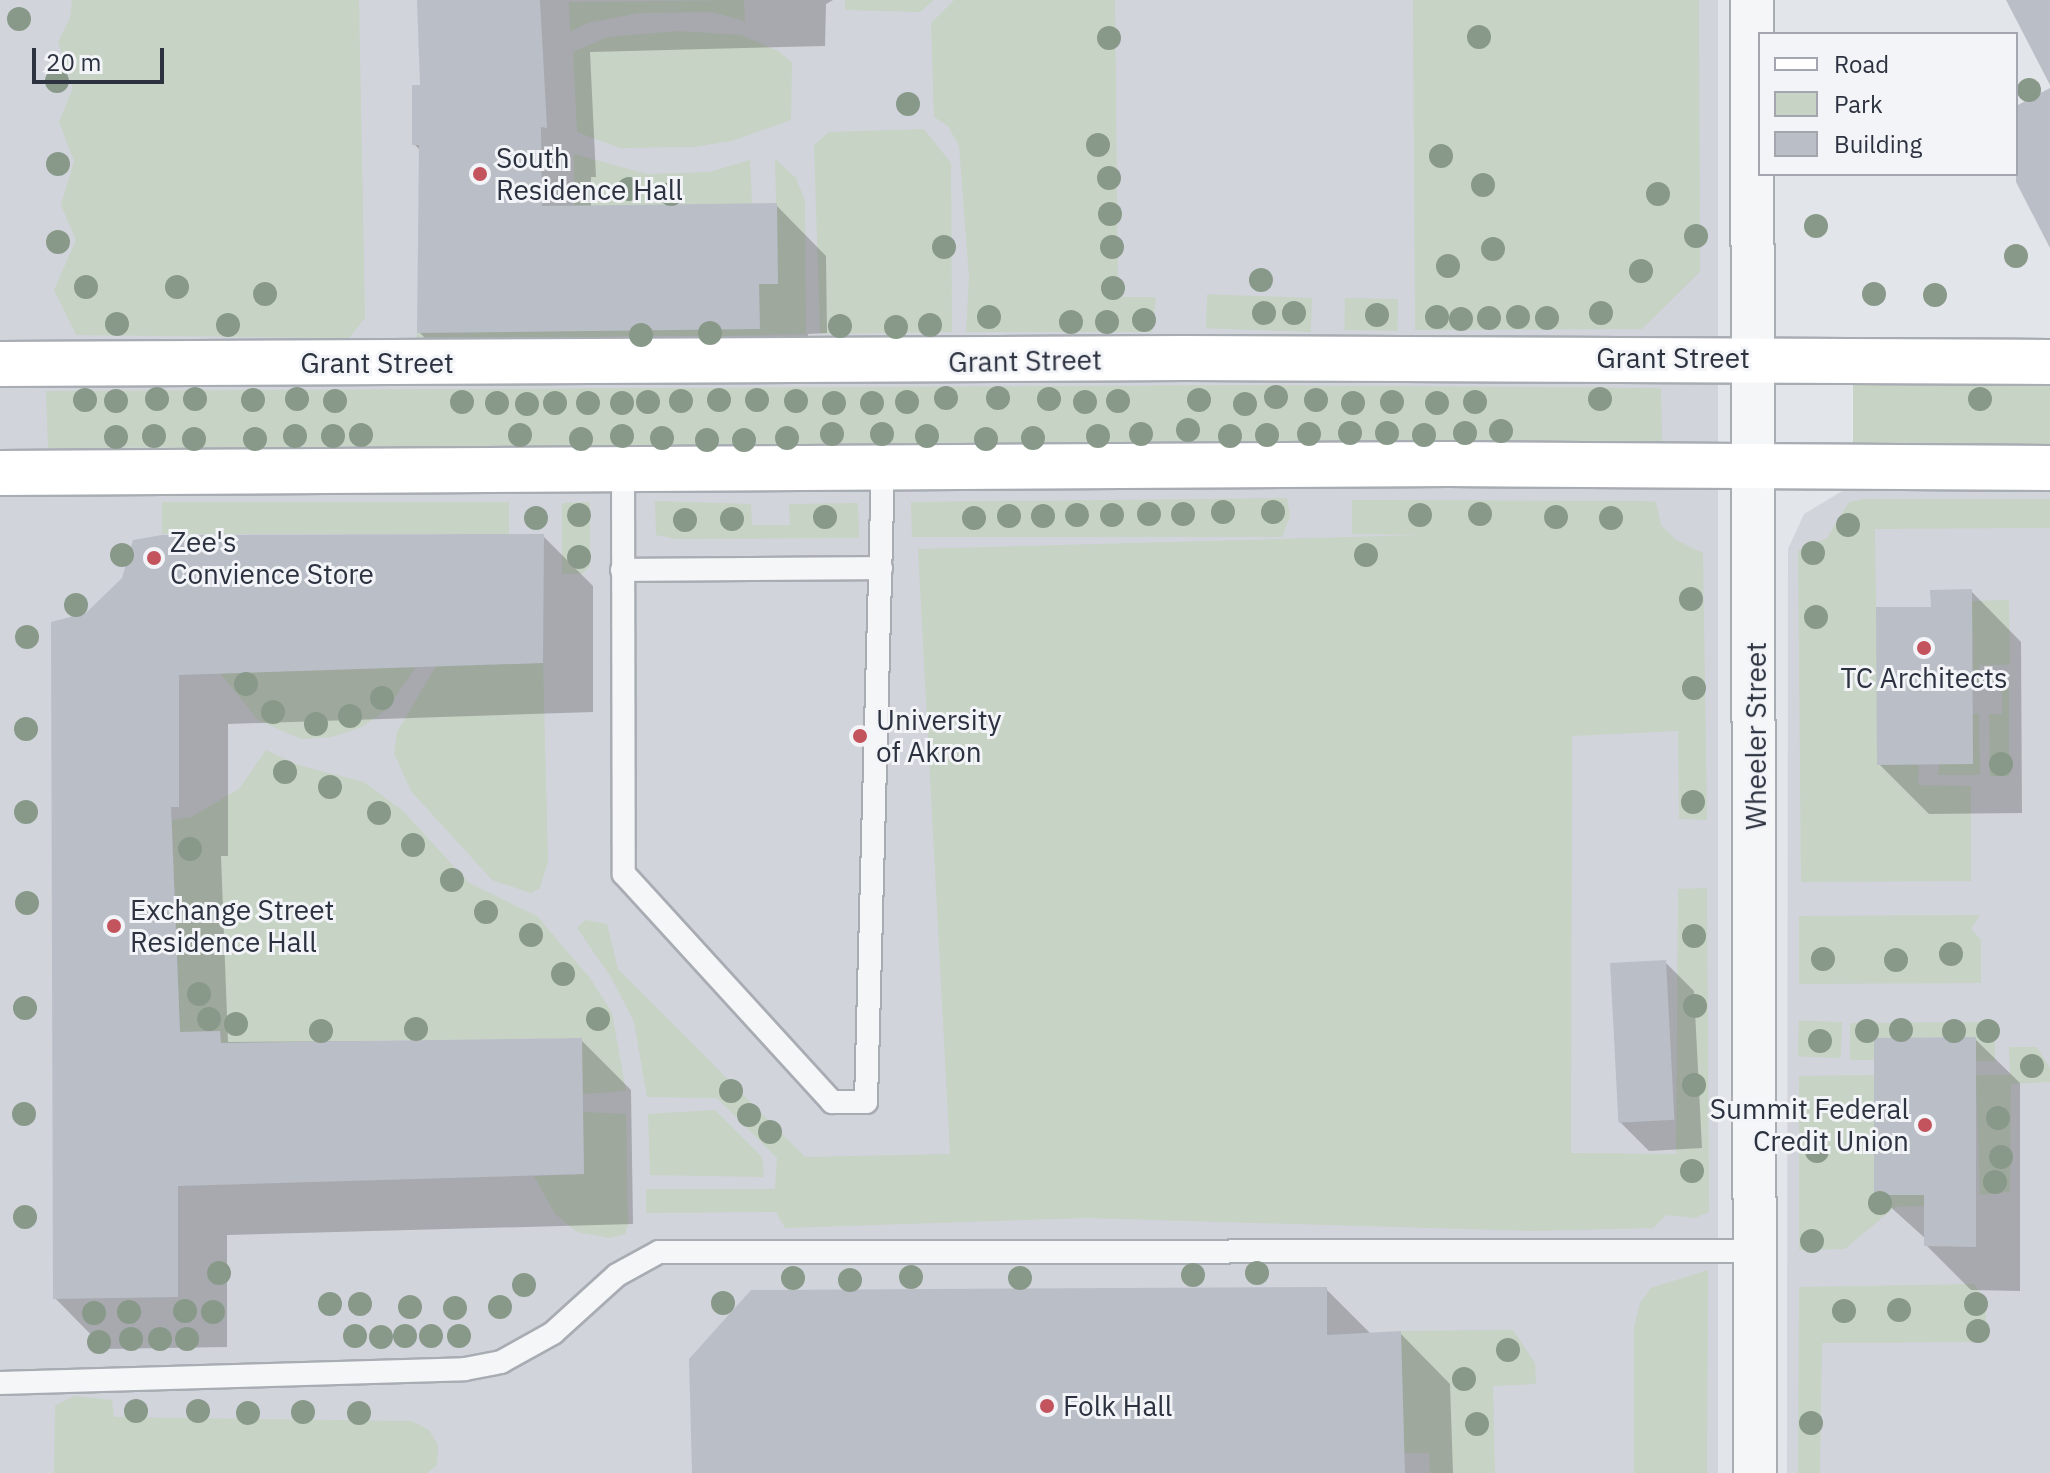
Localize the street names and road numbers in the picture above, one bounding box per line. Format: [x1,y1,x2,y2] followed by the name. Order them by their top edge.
[1596,341,1750,375] street label: Grant Street
[948,343,1102,379] street label: Grant Street
[300,346,454,380] street label: Grant Street
[1739,642,1773,830] street label: Wheeler Street

